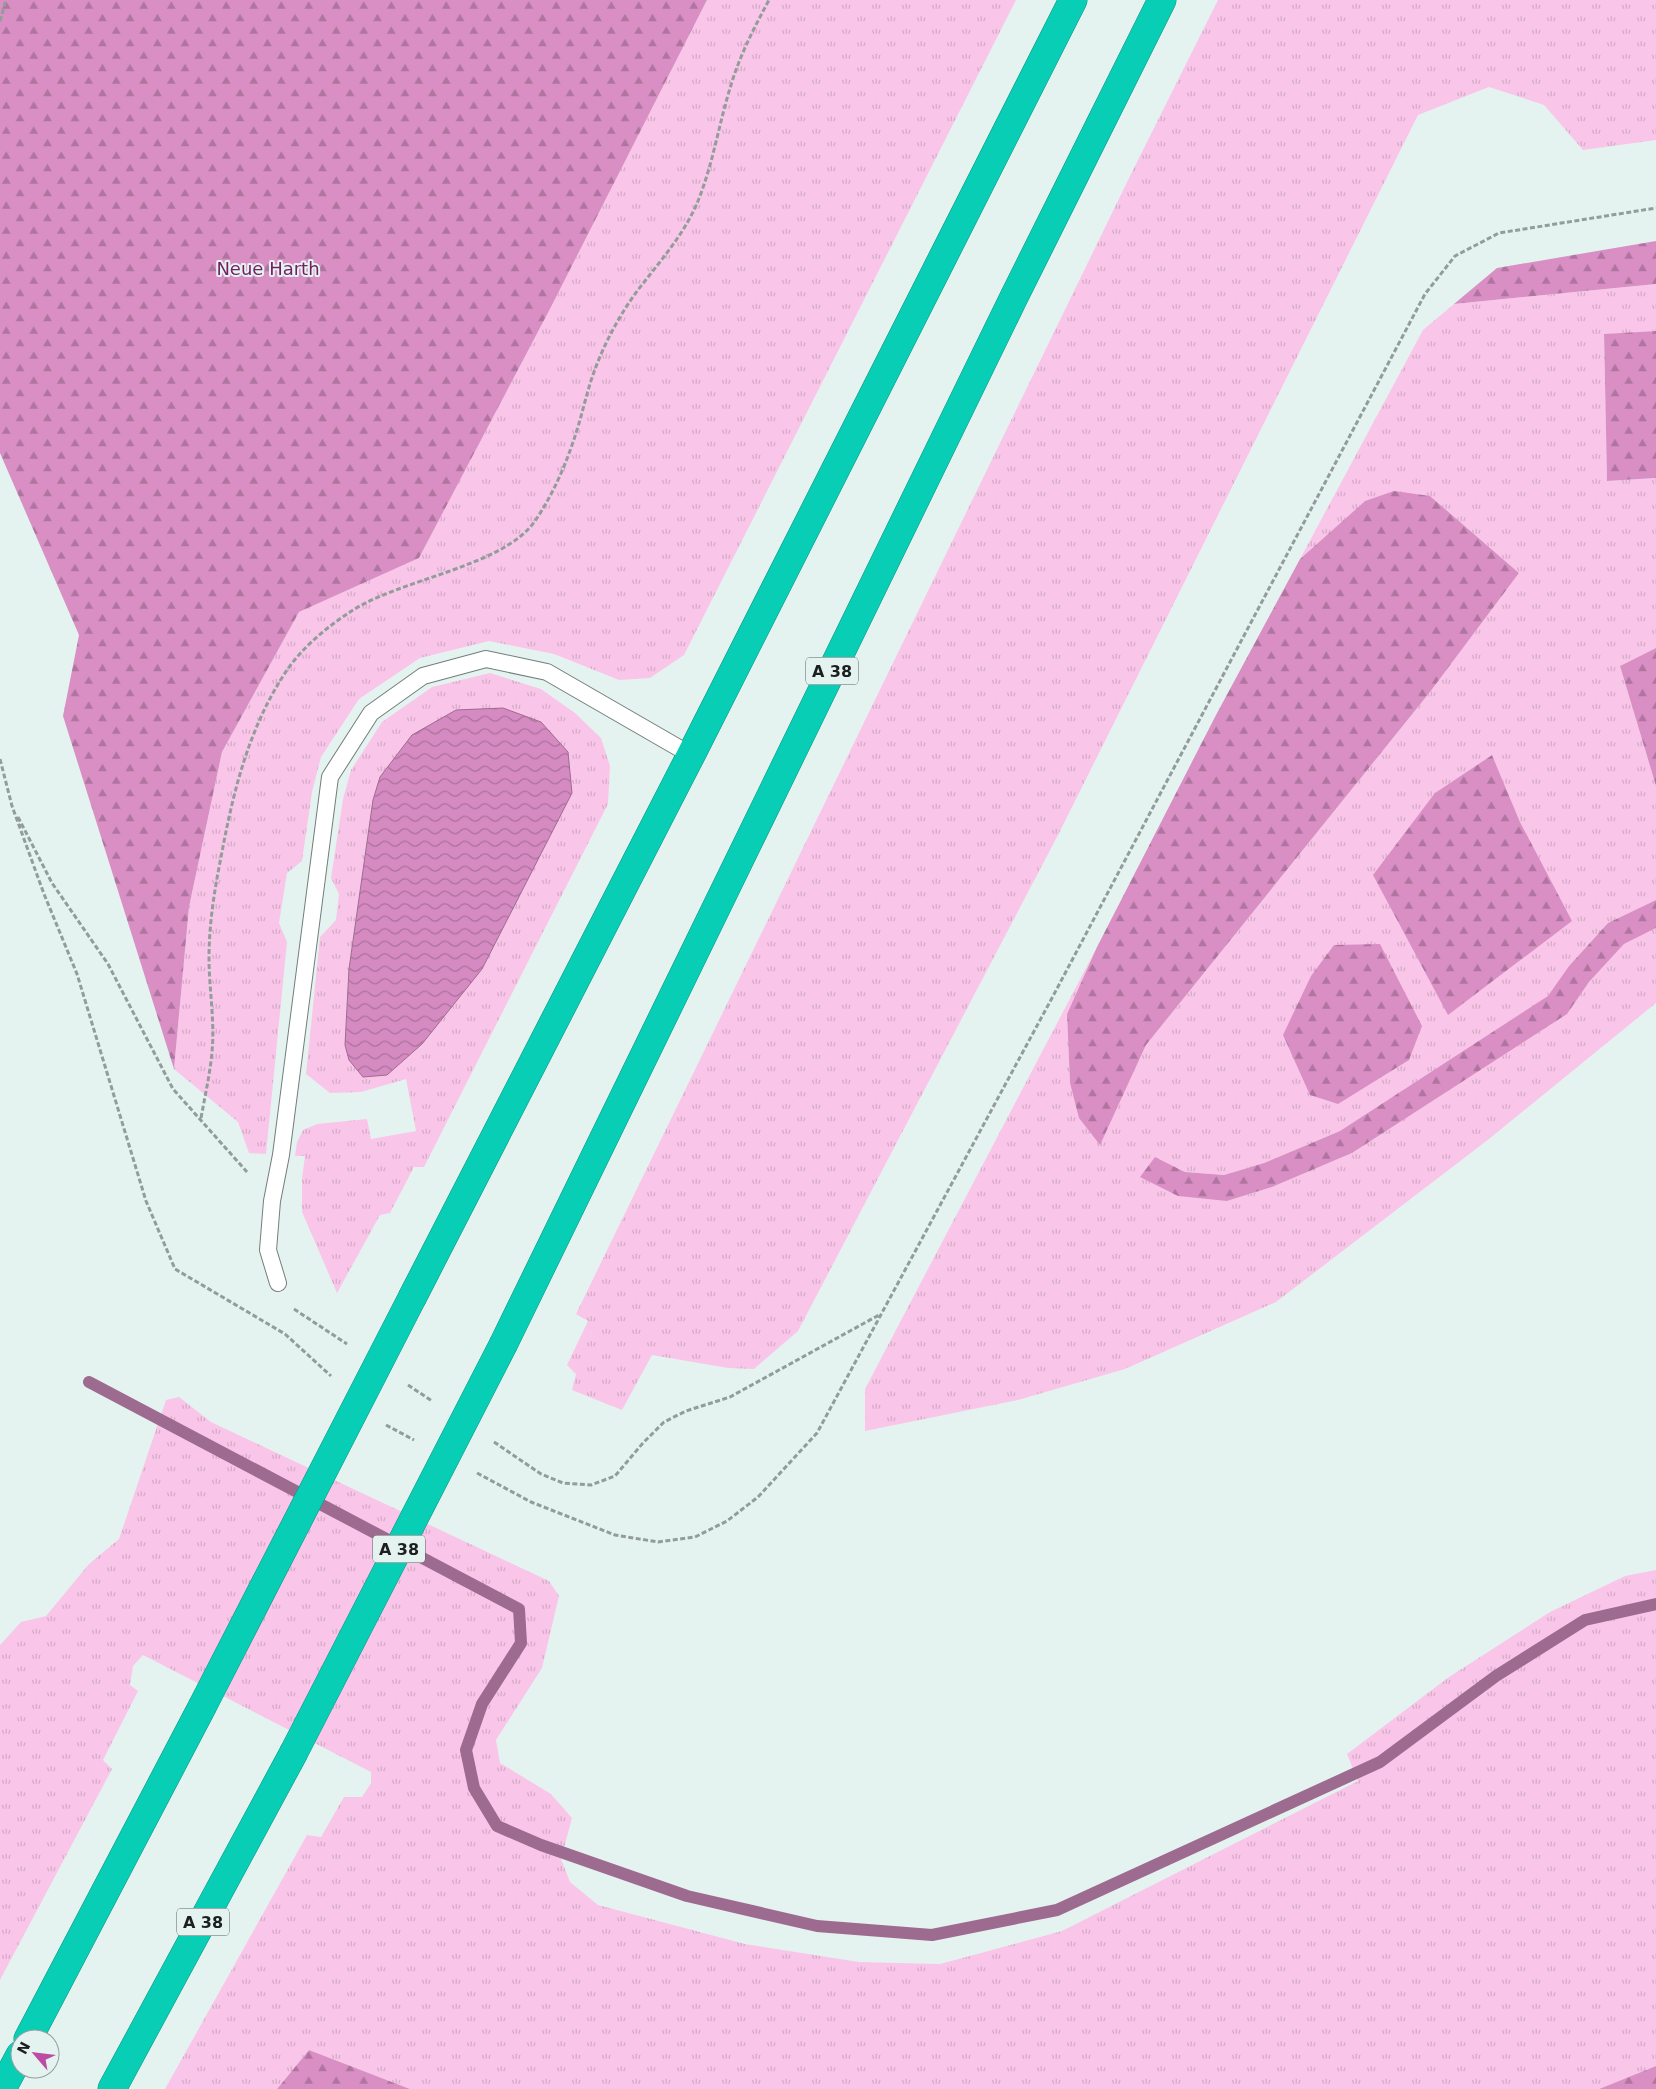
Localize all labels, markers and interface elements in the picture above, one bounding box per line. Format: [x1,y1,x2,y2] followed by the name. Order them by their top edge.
[216,258,320,279] park label: Neue Harth
[806,658,858,684] road number: A 38
[373,1536,425,1562] road number: A 38
[177,1908,229,1935] road number: A 38
[10,2029,60,2079] north arrow
[14,2039,33,2057] text: N

